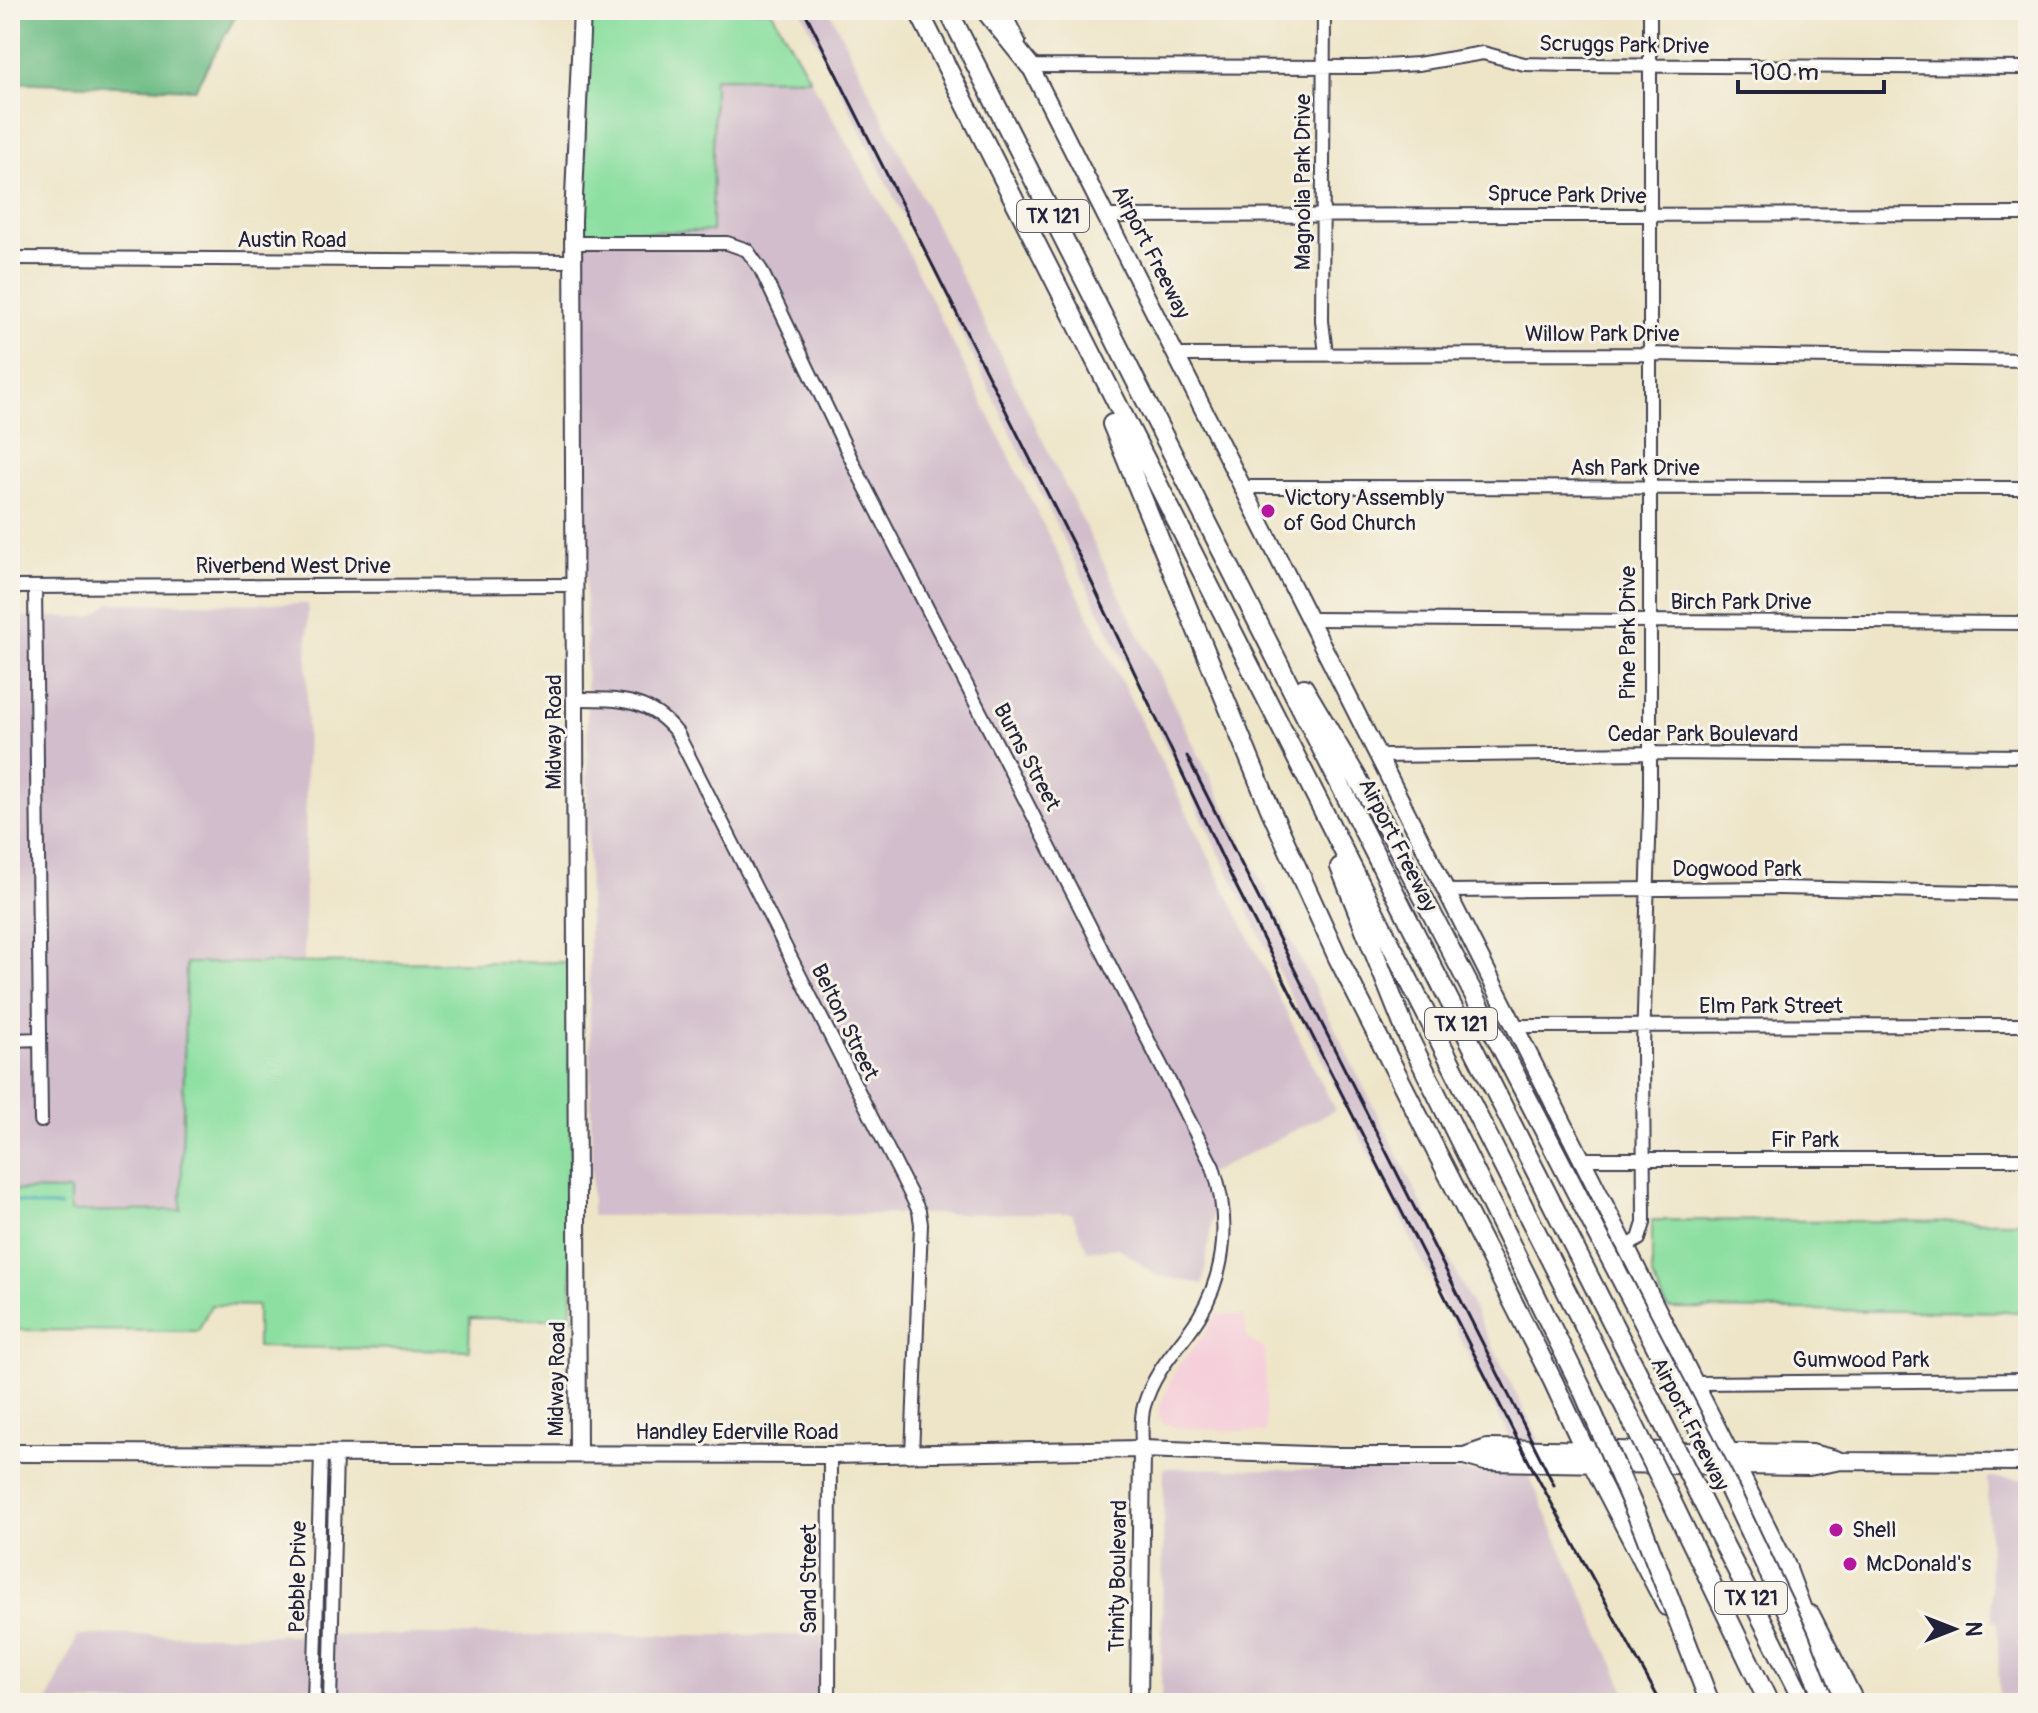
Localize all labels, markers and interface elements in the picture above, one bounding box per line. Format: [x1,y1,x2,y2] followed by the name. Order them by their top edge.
[1539,30,1709,60] street label: Scruggs Park Drive
[1738,44,1884,94] scale bar
[1750,58,1819,87] text: 100 m
[1289,94,1317,270] street label: Magnolia Park Drive
[1105,180,1197,324] street label: Airport Freeway
[1487,180,1647,210] street label: Spruce Park Drive
[1017,200,1089,232] road number: TX 121
[237,226,347,254] street label: Austin Road
[1525,320,1679,348] street label: Willow Park Drive
[1570,454,1700,482] street label: Ash Park Drive
[1284,484,1445,537] place label: Victory Assembly of God Church
[1259,502,1277,520] marker: Victory Assembly of God Church
[195,552,391,580] street label: Riverbend West Drive
[1614,566,1642,700] street label: Pine Park Drive
[1671,588,1812,616] street label: Birch Park Drive
[540,674,568,790] street label: Midway Road
[987,698,1067,816] street label: Burns Street
[1607,720,1799,748] street label: Cedar Park Boulevard
[1352,773,1444,917] street label: Airport Freeway
[1672,855,1802,883] street label: Dogwood Park
[805,959,885,1085] street label: Belton Street
[1699,992,1843,1020] street label: Elm Park Street
[1425,1008,1497,1040] road number: TX 121
[1771,1126,1839,1154] street label: Fir Park
[542,1321,572,1437] street label: Midway Road
[1792,1346,1930,1374] street label: Gumwood Park
[1644,1352,1736,1496] street label: Airport Freeway
[635,1418,839,1446] street label: Handley Ederville Road
[1103,1500,1133,1652] street label: Trinity Boulevard
[1852,1516,1896,1544] place label: Shell
[283,1520,313,1633] street label: Pebble Drive
[1827,1521,1845,1539] marker: Shell
[795,1524,823,1634] street label: Sand Street
[1866,1550,1971,1578] place label: McDonald's
[1841,1555,1859,1573] marker: McDonald's
[1715,1582,1787,1614] road number: TX 121
[1914,1589,1994,1669] north arrow
[1959,1622,1987,1637] text: N

